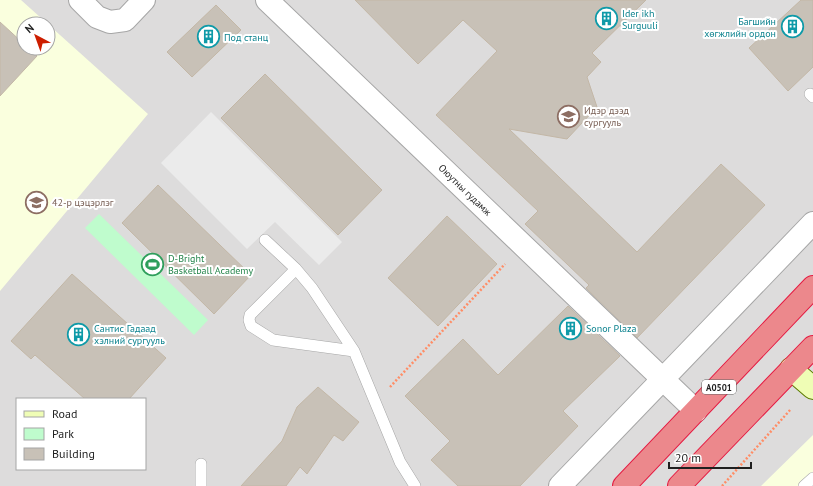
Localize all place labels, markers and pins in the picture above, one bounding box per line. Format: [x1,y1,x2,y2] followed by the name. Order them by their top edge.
[594,6,620,32] building icon: Ider ikh Surguuli
[622,7,658,32] place label: Ider ikh Surguuli
[779,14,805,40] building icon: Багшийн хөгжлийн ордон
[704,15,776,40] place label: Багшийн хөгжлийн ордон
[195,24,221,50] building icon: Под станц
[224,31,269,44] place label: Под станц
[556,103,582,129] school or university icon: Идэр дээд сургууль
[584,104,630,129] place label: Идэр дээд сургууль
[24,189,50,215] school or university icon: 42-р цэцэрлэг
[52,196,114,209] place label: 42-р цэцэрлэг
[140,251,166,277] sports icon: D-Bright Basketball Academy
[168,252,253,277] place label: D-Bright Basketball Academy
[558,315,584,341] building icon: Sonor Plaza
[65,321,91,347] building icon: Сантис Гадаад хэлний сургууль
[94,322,165,347] place label: Сантис Гадаад хэлний сургууль
[586,322,637,335] place label: Sonor Plaza

